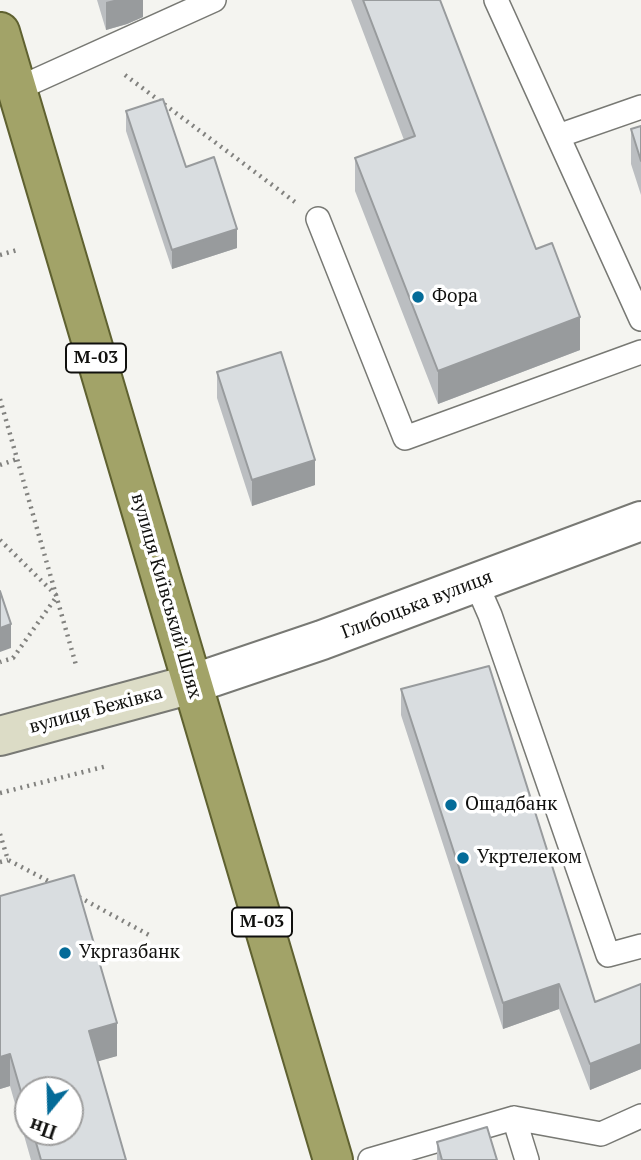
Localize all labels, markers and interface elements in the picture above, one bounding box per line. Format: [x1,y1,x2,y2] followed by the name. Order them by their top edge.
[432,286,478,308] place label: Фора
[410,289,426,305] marker: Фора
[66,344,126,372] road number: М-03
[126,491,206,701] street label: вулиця Київський Шлях
[338,566,496,644] street label: Глибоцька вулиця
[27,681,165,739] street label: вулиця Бежівка
[465,794,557,816] place label: Ощадбанк
[443,797,459,813] marker: Ощадбанк
[477,847,582,869] place label: Укртелеком
[455,850,471,866] marker: Укртелеком
[232,908,292,937] road number: М-03
[79,942,180,964] place label: Укргазбанк
[57,945,73,961] marker: Укргазбанк
[14,1076,84,1146] north arrow
[26,1113,60,1146] text: Пн

